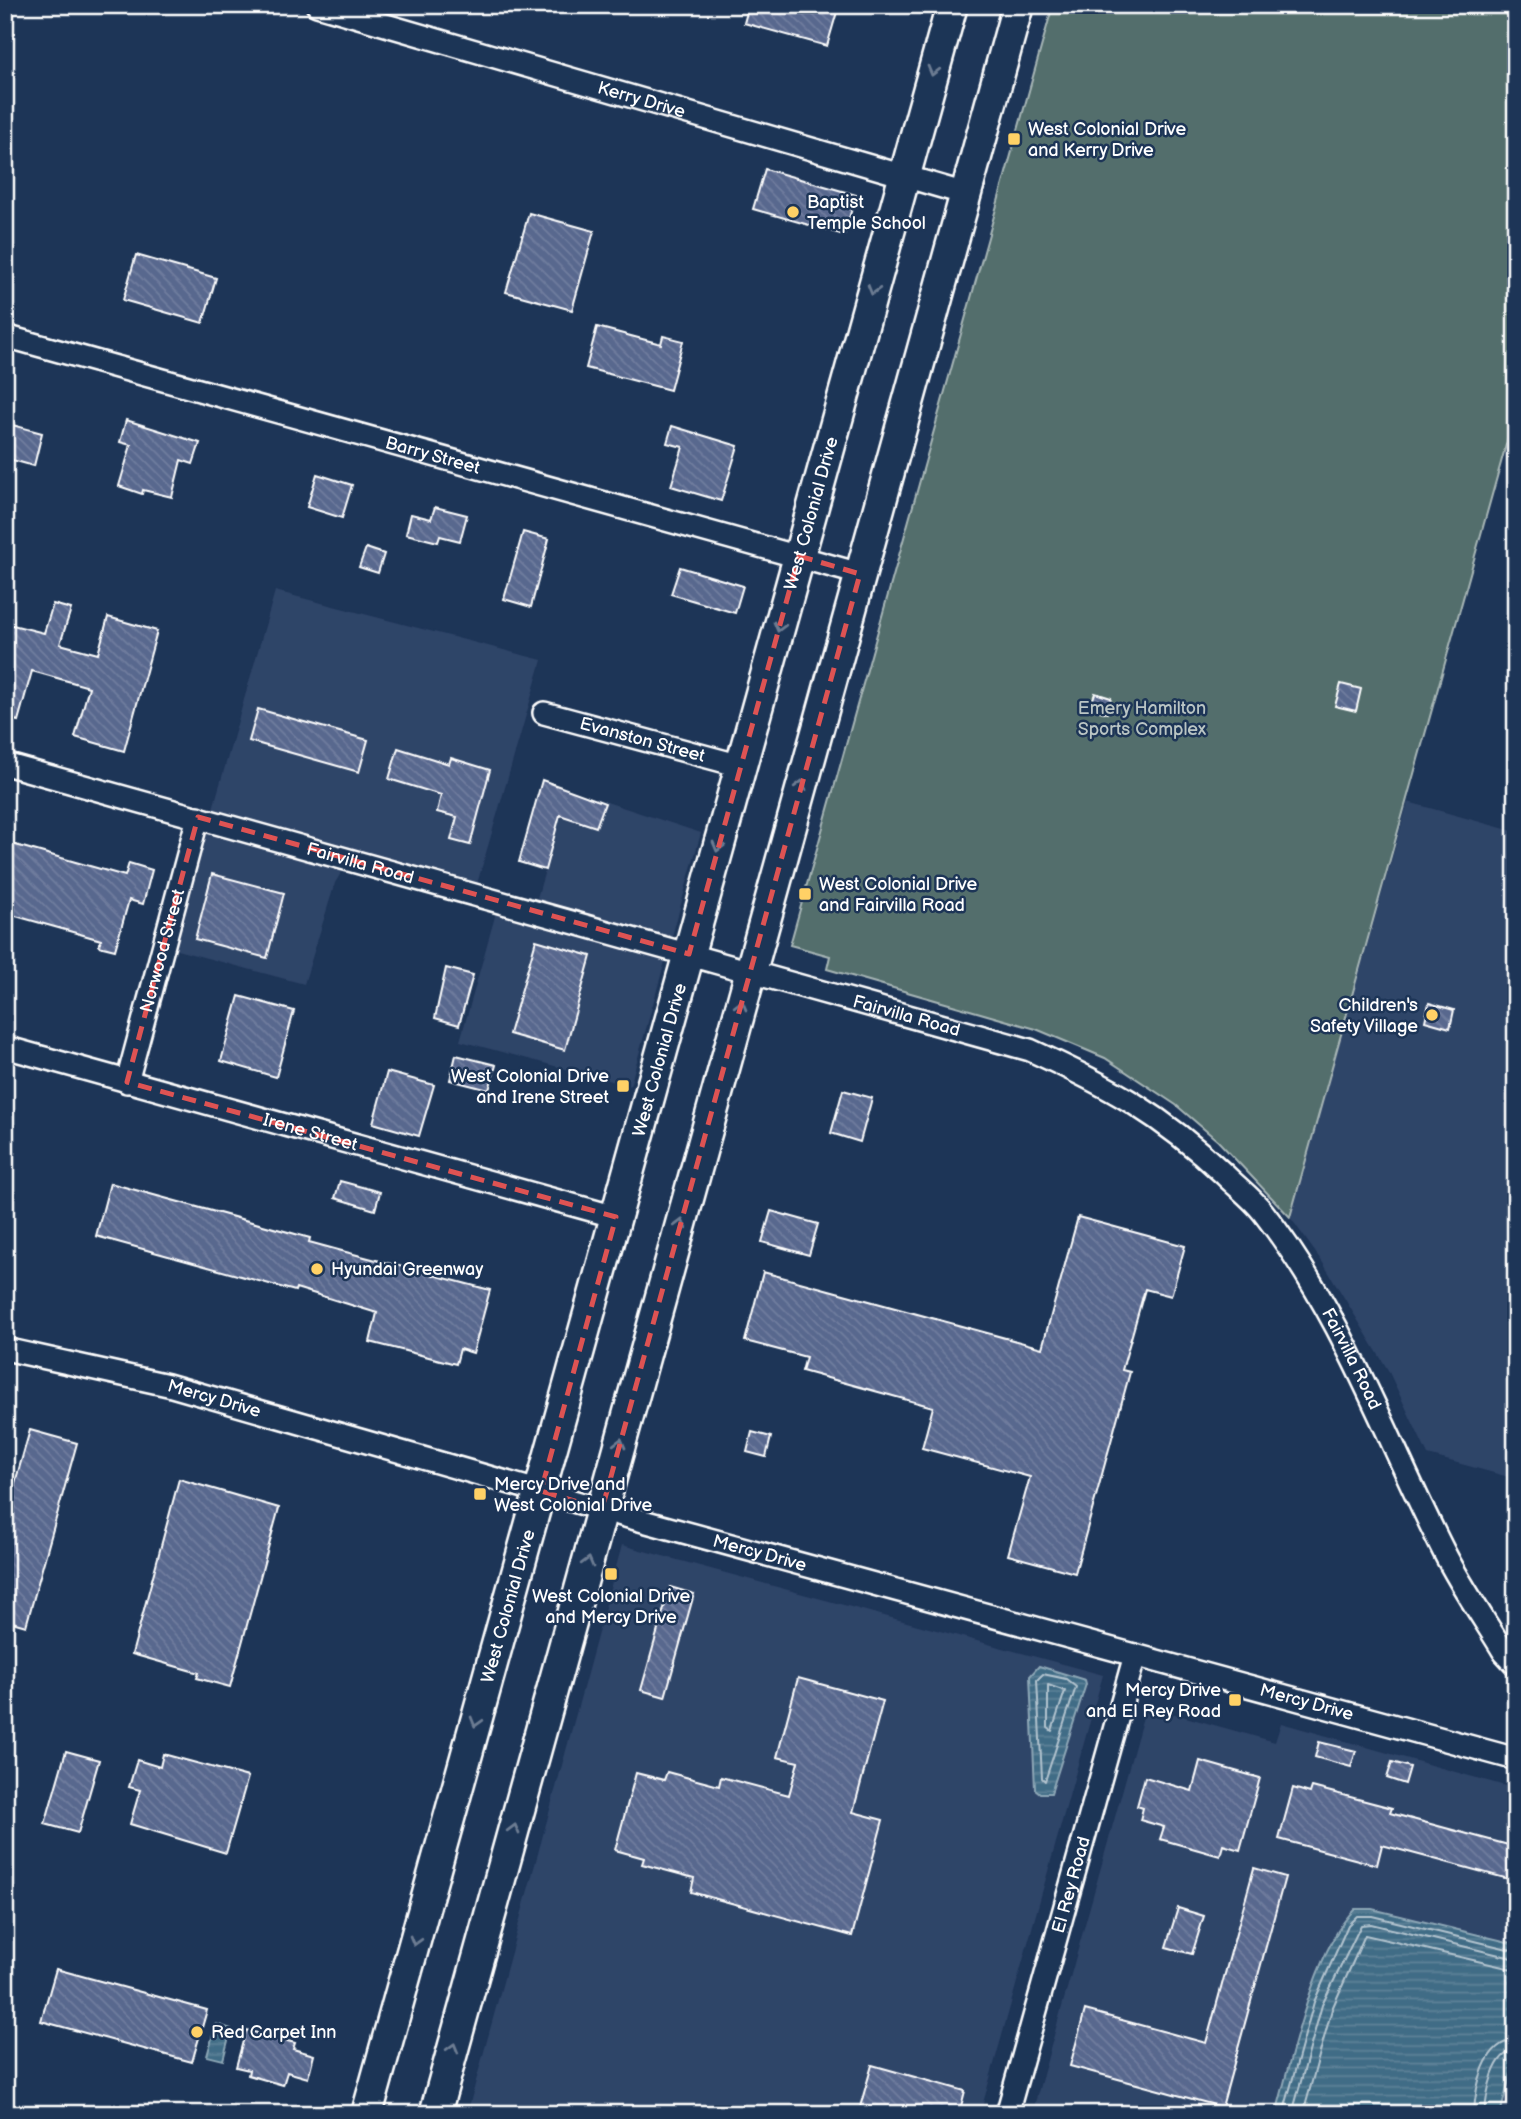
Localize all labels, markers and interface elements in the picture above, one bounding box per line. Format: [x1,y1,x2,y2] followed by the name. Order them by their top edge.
[927,65,942,77] one-way arrow
[595,77,688,122] street label: Kerry Drive
[1028,119,1187,161] place label: West Colonial Drive and Kerry Drive
[1006,131,1022,147] marker: West Colonial Drive and Kerry Drive
[807,192,926,234] place label: Baptist Temple School
[785,204,801,220] marker: Baptist Temple School
[866,284,881,296] one-way arrow
[383,432,483,478] street label: Barry Street
[780,434,842,593] street label: West Colonial Drive
[773,621,787,633] one-way arrow
[1078,698,1207,740] park label: Emery Hamilton Sports Complex
[577,713,708,767] street label: Evanston Street
[793,779,808,791] one-way arrow
[304,838,416,888] street label: Fairvilla Road
[712,841,726,853] one-way arrow
[819,874,978,916] place label: West Colonial Drive and Fairvilla Road
[136,886,189,1015] street label: Norwood Street
[797,886,813,902] marker: West Colonial Drive and Fairvilla Road
[628,980,691,1139] street label: West Colonial Drive
[851,991,963,1041] street label: Fairvilla Road
[1310,995,1418,1037] place label: Children's Safety Village
[733,999,747,1011] one-way arrow
[1424,1007,1440,1023] marker: Children's Safety Village
[451,1066,609,1108] place label: West Colonial Drive and Irene Street
[615,1078,631,1094] marker: West Colonial Drive and Irene Street
[261,1109,361,1155] street label: Irene Street
[672,1218,687,1230] one-way arrow
[331,1259,484,1280] place label: Hyundai Greenway
[309,1261,325,1277] marker: Hyundai Greenway
[1318,1304,1386,1413] street label: Fairvilla Road
[165,1375,264,1422] street label: Mercy Drive
[612,1437,627,1449] one-way arrow
[494,1474,653,1516] place label: Mercy Drive and West Colonial Drive
[472,1486,488,1502] marker: Mercy Drive and West Colonial Drive
[477,1527,539,1685] street label: West Colonial Drive
[711,1530,809,1576] street label: Mercy Drive
[579,1556,594,1568] one-way arrow
[603,1566,619,1582] marker: West Colonial Drive and Mercy Drive
[532,1586,690,1628] place label: West Colonial Drive and Mercy Drive
[1258,1679,1356,1725] street label: Mercy Drive
[1086,1680,1221,1722] place label: Mercy Drive and El Rey Road
[1227,1692,1243,1708] marker: Mercy Drive and El Rey Road
[470,1715,485,1727] one-way arrow
[506,1823,520,1835] one-way arrow
[1047,1834,1094,1935] street label: El Rey Road
[409,1935,424,1947] one-way arrow
[211,2022,337,2043] place label: Red Carpet Inn
[189,2024,205,2040] marker: Red Carpet Inn
[445,2042,459,2054] one-way arrow

